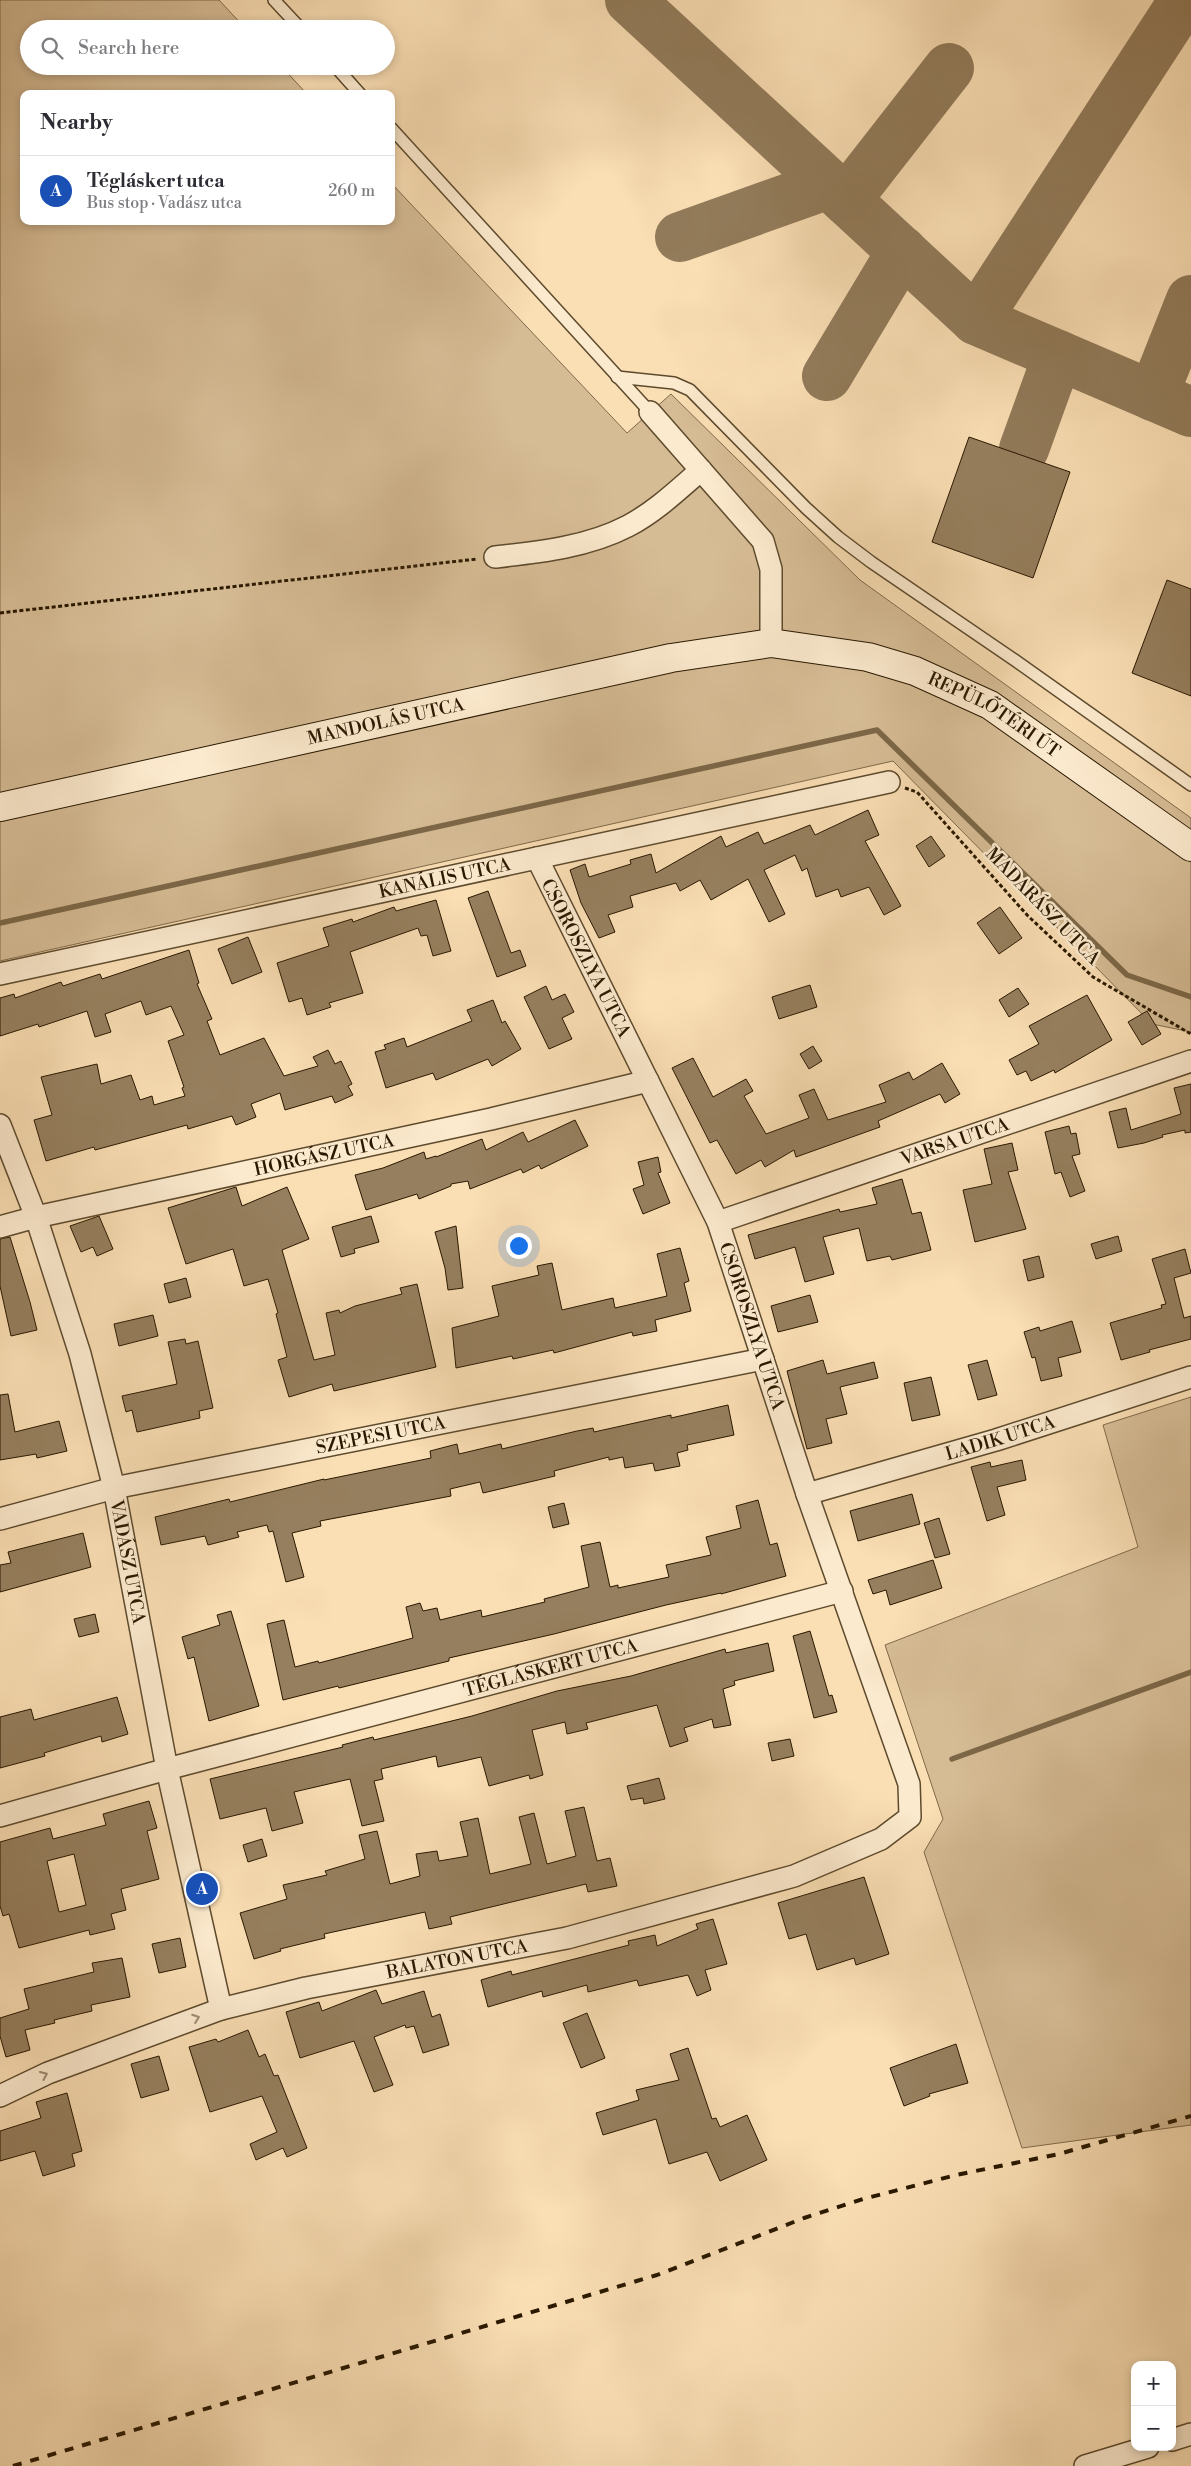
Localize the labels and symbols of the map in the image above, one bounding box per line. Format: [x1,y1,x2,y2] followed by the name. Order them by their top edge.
[924,667,1065,763] street label: REPÜLŐTÉRI ÚT
[305,693,467,750] street label: MANDOLÁS UTCA
[981,843,1105,971] street label: MADARÁSZ UTCA
[377,853,514,904] street label: KANÁLIS UTCA
[536,875,636,1042] street label: CSOROSZLYA UTCA
[897,1113,1013,1171] street label: VARSA UTCA
[252,1129,397,1182] street label: HORGÁSZ UTCA
[506,1233,532,1259] your location
[714,1239,790,1414] street label: CSOROSZLYA UTCA
[943,1410,1059,1466] street label: LADIK UTCA
[314,1411,448,1460] street label: SZEPESI UTCA
[104,1497,150,1626] street label: VADÁSZ UTCA
[461,1634,641,1702] street label: TÉGLÁSKERT UTCA
[186,1870,218,1908] pin: A
[383,1935,530,1985] street label: BALATON UTCA
[192,2014,200,2024] one-way arrow
[39,2071,48,2082] one-way arrow

